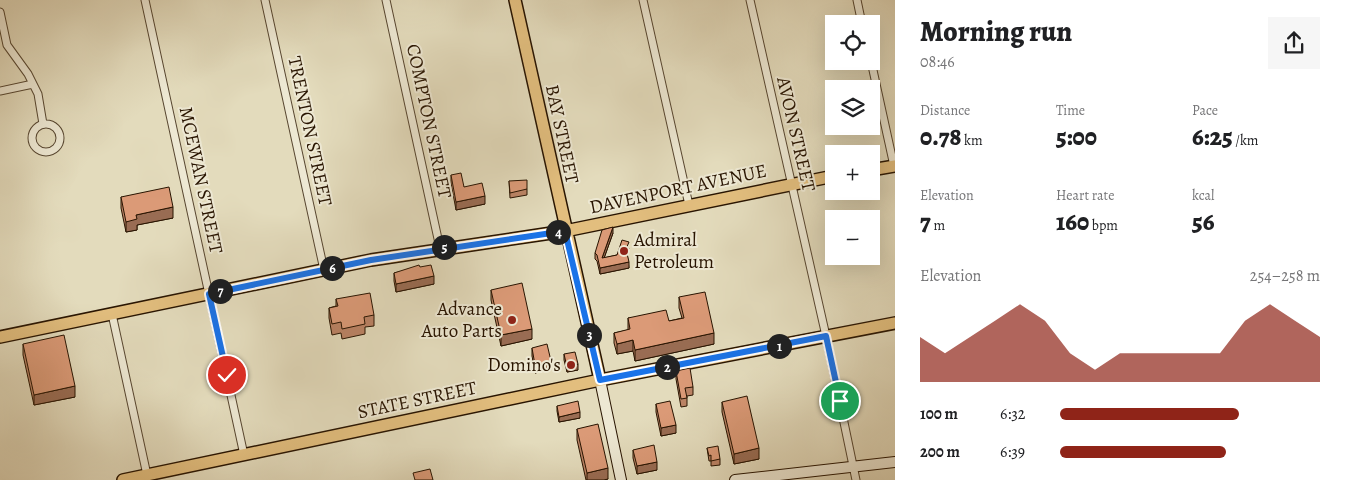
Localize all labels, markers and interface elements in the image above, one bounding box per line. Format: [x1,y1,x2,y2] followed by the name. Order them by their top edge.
[920,13,1072,51] text: Morning run
[825,15,880,265] map controls
[825,15,880,70] button: locate
[1268,17,1320,69] button: share
[400,42,458,201] street label: COMPTON STREET
[920,51,955,73] text: 08:46
[281,54,339,209] street label: TRENTON STREET
[770,73,822,194] street label: AVON STREET
[825,80,880,135] button: layers
[539,82,585,186] street label: BAY STREET
[920,101,970,120] text: Distance
[1056,101,1085,120] text: Time
[1192,101,1218,120] text: Pace
[173,104,229,256] street label: MCEWAN STREET
[920,120,961,154] text: 0.78
[1056,120,1097,154] text: 5:00
[1192,120,1233,154] text: 6:25
[961,131,983,150] text: km
[1233,131,1259,150] text: /km
[825,145,880,200] button: +
[587,158,769,220] street label: DAVENPORT AVENUE
[920,186,974,205] text: Elevation
[1056,186,1114,205] text: Heart rate
[1192,186,1214,205] text: kcal
[920,205,931,239] text: 7
[1056,205,1089,239] text: 160
[1192,205,1214,239] text: 56
[825,210,880,265] button: −
[931,216,945,235] text: m
[1089,216,1118,235] text: bpm
[546,220,570,244] pin: 4
[555,223,562,242] text: 4
[633,227,714,275] place label: Admiral Petroleum
[432,234,456,260] pin: 5
[442,238,447,257] text: 5
[618,245,630,257] marker: Admiral Petroleum
[320,256,344,280] pin: 6
[329,259,336,278] text: 6
[920,265,981,287] text: Elevation
[1250,265,1320,287] text: 254–258 m
[208,278,232,304] pin: 7
[218,282,223,301] text: 7
[420,296,502,344] place label: Advance Auto Parts
[506,314,518,326] marker: Advance Auto Parts
[576,322,602,348] pin: 3
[586,326,593,345] text: 3
[766,334,792,358] pin: 1
[777,337,782,356] text: 1
[487,352,561,378] place label: Domino's
[206,354,248,396] pin
[654,354,680,380] pin: 2
[664,358,671,377] text: 2
[565,359,577,371] marker: Domino's
[213,361,241,389] icon: check
[355,375,479,425] street label: STATE STREET
[819,380,861,422] pin
[826,387,854,415] icon: arrive
[920,403,958,425] text: 100 m
[1000,403,1025,425] text: 6:32
[920,441,960,463] text: 200 m
[1000,441,1025,463] text: 6:39

